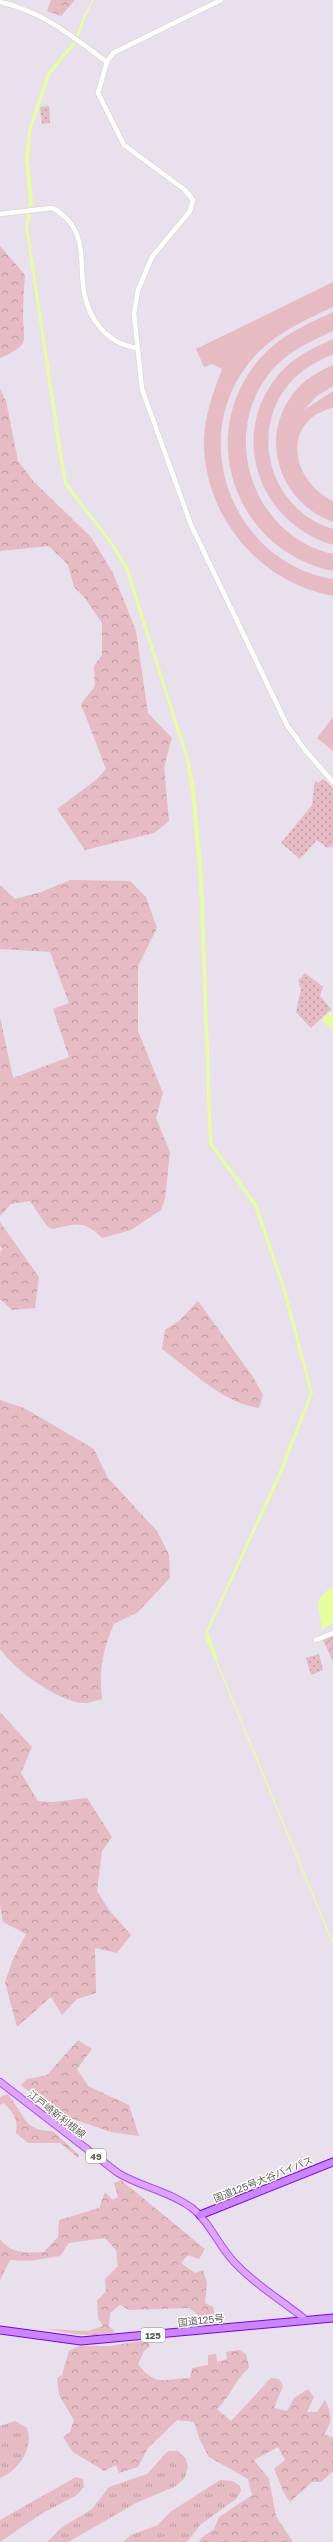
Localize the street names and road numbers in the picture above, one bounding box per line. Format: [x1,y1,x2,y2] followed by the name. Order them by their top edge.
[26,2088,88,2140] street label: 江戸崎新利根線
[86,2149,106,2163] road number: 49
[211,2154,315,2204] street label: 国道125号大谷バイパス
[177,2312,225,2328] street label: 国道125号
[141,2328,165,2342] road number: 125

